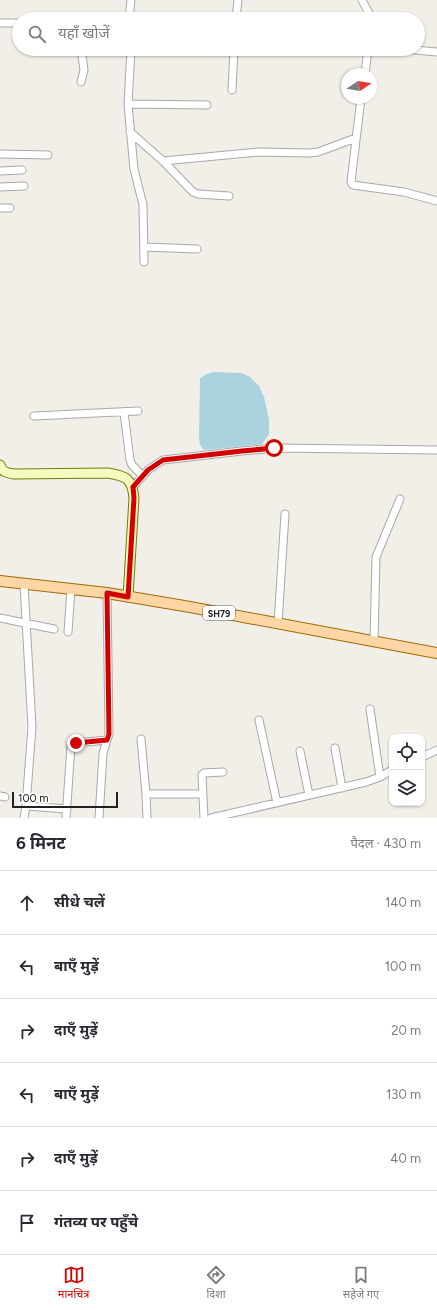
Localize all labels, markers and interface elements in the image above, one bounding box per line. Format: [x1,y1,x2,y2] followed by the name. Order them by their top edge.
[12,12,425,56] search box
[26,23,48,45] icon: search
[58,24,110,42] text: यहाँ खोजें
[341,68,377,104] north arrow
[265,439,283,457] route start
[203,606,235,620] road number: SH79
[67,734,85,752] route end
[389,734,425,806] map controls
[389,734,425,770] button: locate
[389,770,425,806] button: layers
[12,790,118,809] scale bar
[18,792,49,805] text: 100 m
[16,833,66,853] text: 6 मिनट
[350,836,421,851] text: पैदल · 430 m
[16,892,38,914] icon: ahead
[54,893,105,911] text: सीधे चलें
[385,895,421,910] text: 140 m
[16,956,38,978] icon: left
[54,957,99,975] text: बाएँ मुड़ें
[385,959,421,974] text: 100 m
[16,1020,38,1042] icon: right
[54,1021,98,1039] text: दाएँ मुड़ें
[391,1023,421,1038] text: 20 m
[16,1084,38,1106] icon: left
[54,1085,99,1103] text: बाएँ मुड़ें
[386,1087,421,1102] text: 130 m
[16,1148,38,1170] icon: right
[54,1149,98,1167] text: दाएँ मुड़ें
[390,1151,421,1166] text: 40 m
[16,1212,38,1234] icon: arrive
[54,1213,138,1231] text: गंतव्य पर पहुँचे
[58,1264,89,1302] tab: मानचित्र
[205,1264,227,1302] tab: दिशा
[343,1264,379,1302] tab: सहेजे गए

